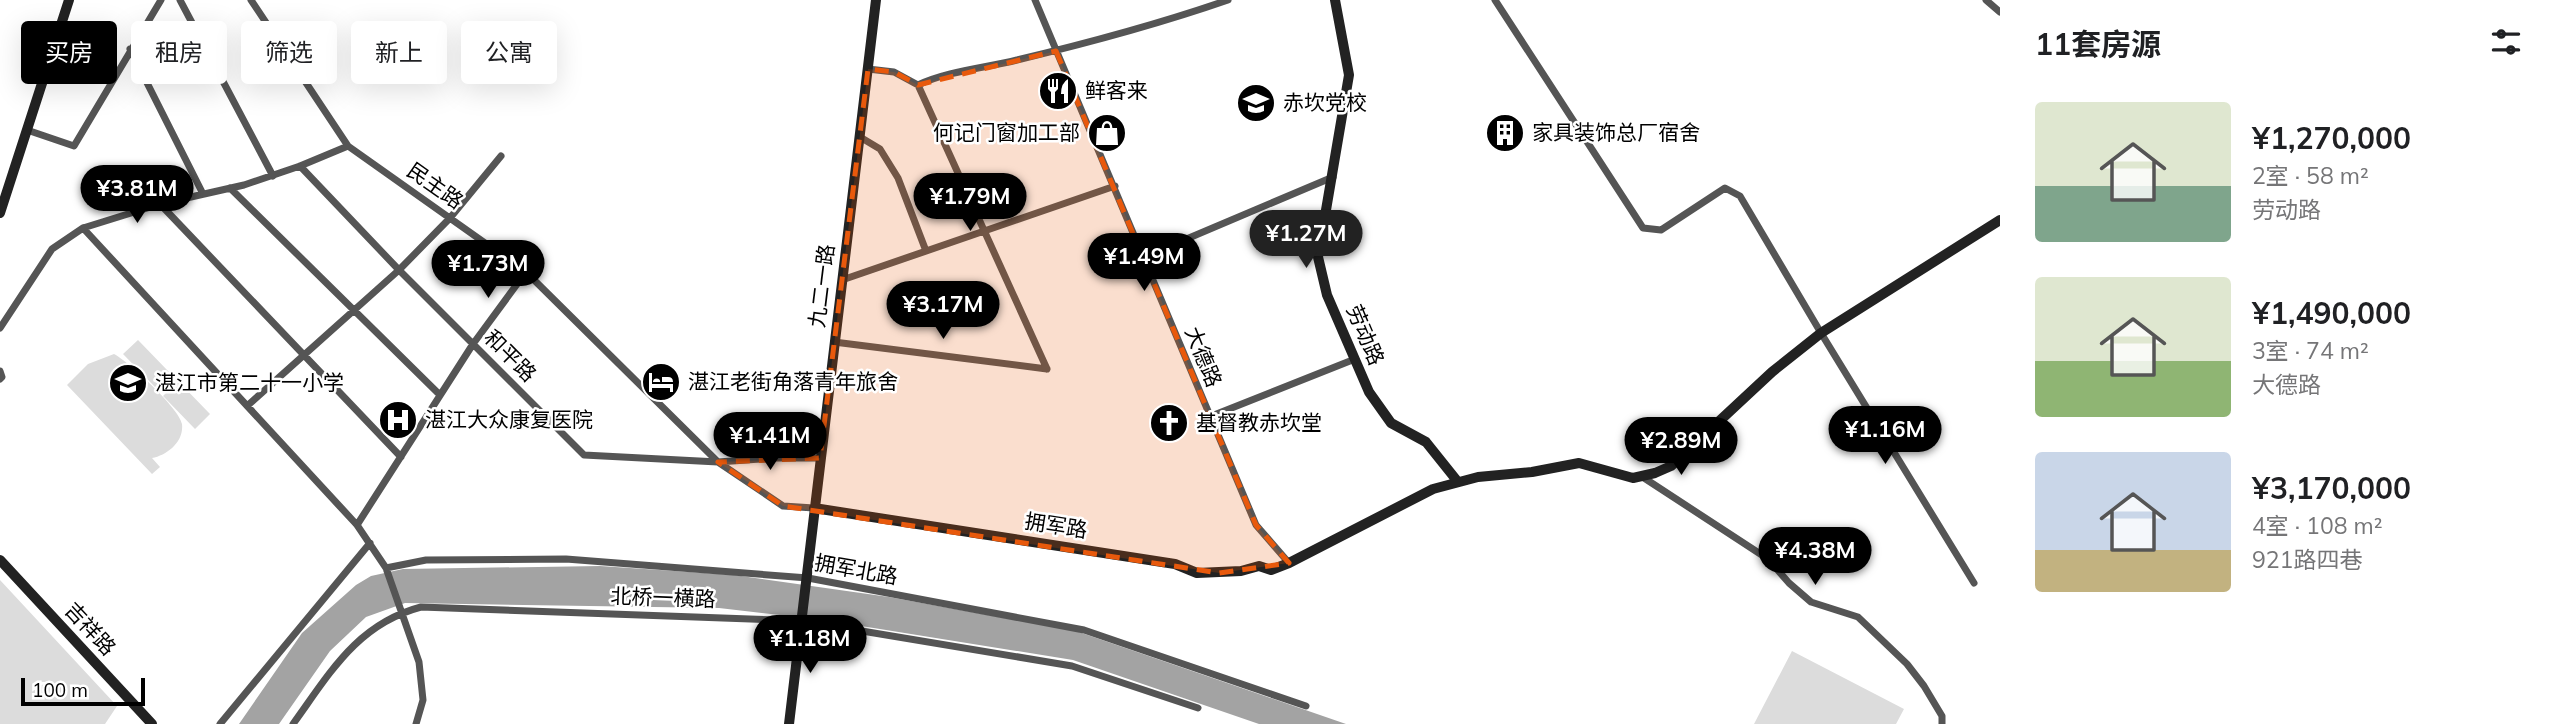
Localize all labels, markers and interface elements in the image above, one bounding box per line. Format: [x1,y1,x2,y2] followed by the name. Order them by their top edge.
[21,21,117,84] chip: 买房
[131,21,227,84] chip: 租房
[241,21,337,84] chip: 筛选
[351,21,447,84] chip: 新上
[461,21,557,84] chip: 公寓
[2487,23,2525,61] icon: filters
[2035,25,2161,63] text: 11套房源
[1037,70,1079,112] restaurant icon: 鲜客来
[1085,77,1148,103] place label: 鲜客来
[1235,82,1277,124] school or university icon: 赤坎党校
[1283,89,1367,115] place label: 赤坎党校
[1086,112,1128,154] shop icon: 何记门窗加工部
[1484,112,1526,154] building icon: 家具装饰总厂宿舍
[933,119,1080,145] place label: 何记门窗加工部
[1532,119,1700,145] place label: 家具装饰总厂宿舍
[2252,119,2411,157] text: ¥1,270,000
[2091,130,2175,214] icon: home
[402,156,469,214] street label: 民主路
[2252,161,2369,190] text: 2室 · 58 m²
[80,166,194,225] pin: ¥3.81M
[97,173,177,202] text: ¥3.81M
[913,174,1027,233] pin: ¥1.79M
[930,181,1010,210] text: ¥1.79M
[2252,195,2321,224] text: 劳动路
[1249,210,1363,270] pin: ¥1.27M
[1266,218,1346,247] text: ¥1.27M
[1087,233,1201,293] pin: ¥1.49M
[431,240,545,300] pin: ¥1.73M
[1104,241,1184,270] text: ¥1.49M
[803,243,839,329] street label: 九二一路
[448,248,528,277] text: ¥1.73M
[886,282,1000,341] pin: ¥3.17M
[903,289,983,318] text: ¥3.17M
[2252,294,2411,332] text: ¥1,490,000
[1342,301,1390,369] street label: 劳动路
[2091,305,2175,389] icon: home
[1180,323,1228,391] street label: 大德路
[479,324,542,387] street label: 和平路
[2252,336,2369,365] text: 3室 · 74 m²
[640,361,682,403] hotel icon: 湛江老街角落青年旅舍
[107,362,149,404] school or university icon: 湛江市第二十一小学
[688,368,898,394] place label: 湛江老街角落青年旅舍
[155,369,344,395] place label: 湛江市第二十一小学
[2252,370,2321,399] text: 大德路
[377,399,419,441] hospital icon: 湛江大众康复医院
[1148,402,1190,444] church icon: 基督教赤坎堂
[425,406,593,432] place label: 湛江大众康复医院
[1828,406,1942,466] pin: ¥1.16M
[1196,409,1322,435] place label: 基督教赤坎堂
[713,412,827,472] pin: ¥1.41M
[1845,414,1925,443] text: ¥1.16M
[1624,418,1738,477] pin: ¥2.89M
[730,420,810,449] text: ¥1.41M
[1641,425,1721,454] text: ¥2.89M
[2252,469,2411,507] text: ¥3,170,000
[2091,480,2175,564] icon: home
[1023,507,1089,543] street label: 拥军路
[2252,511,2382,540] text: 4室 · 108 m²
[1758,528,1872,587] pin: ¥4.38M
[1775,535,1855,564] text: ¥4.38M
[2252,545,2362,574] text: 921路四巷
[813,549,900,589] street label: 拥军北路
[610,582,716,612] street label: 北桥一横路
[60,596,122,660] street label: 吉祥路
[753,616,867,675] pin: ¥1.18M
[770,623,850,652] text: ¥1.18M
[21,675,145,707] scale bar
[32,678,88,702] text: 100 m

